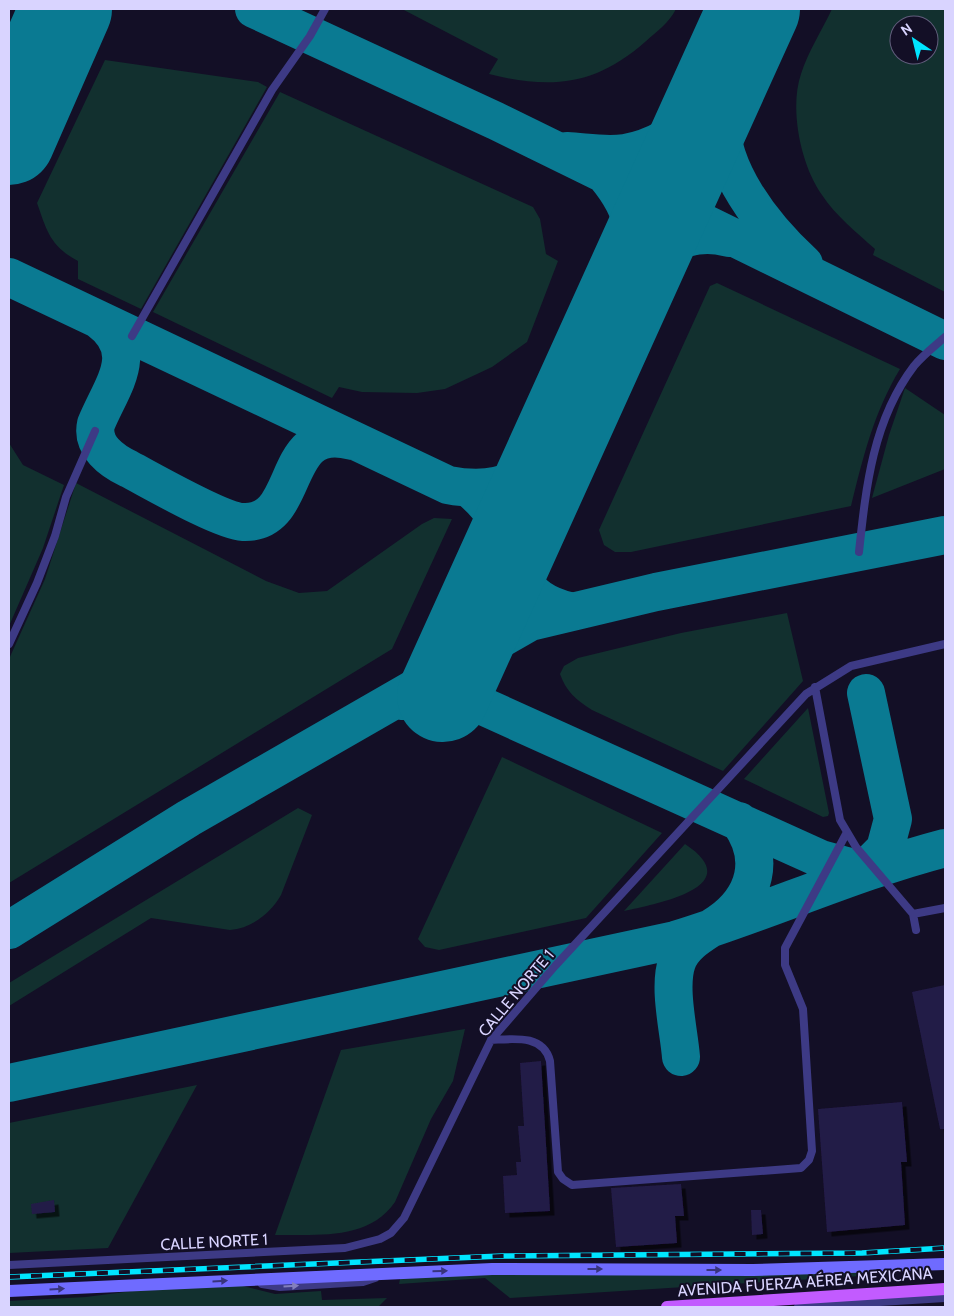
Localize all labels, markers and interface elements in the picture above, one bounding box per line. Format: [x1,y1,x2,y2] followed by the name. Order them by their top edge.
[889,15,939,65] north arrow
[897,19,916,40] text: N
[474,946,558,1040] street label: CALLE NORTE 1
[160,1230,268,1254] street label: CALLE NORTE 1
[677,1264,933,1300] street label: AVENIDA FUERZA AÉREA MEXICANA
[588,1265,604,1273] one-way arrow
[706,1266,722,1274] one-way arrow
[432,1267,448,1275] one-way arrow
[212,1277,228,1285] one-way arrow
[283,1282,299,1290] one-way arrow
[50,1284,66,1292] one-way arrow

